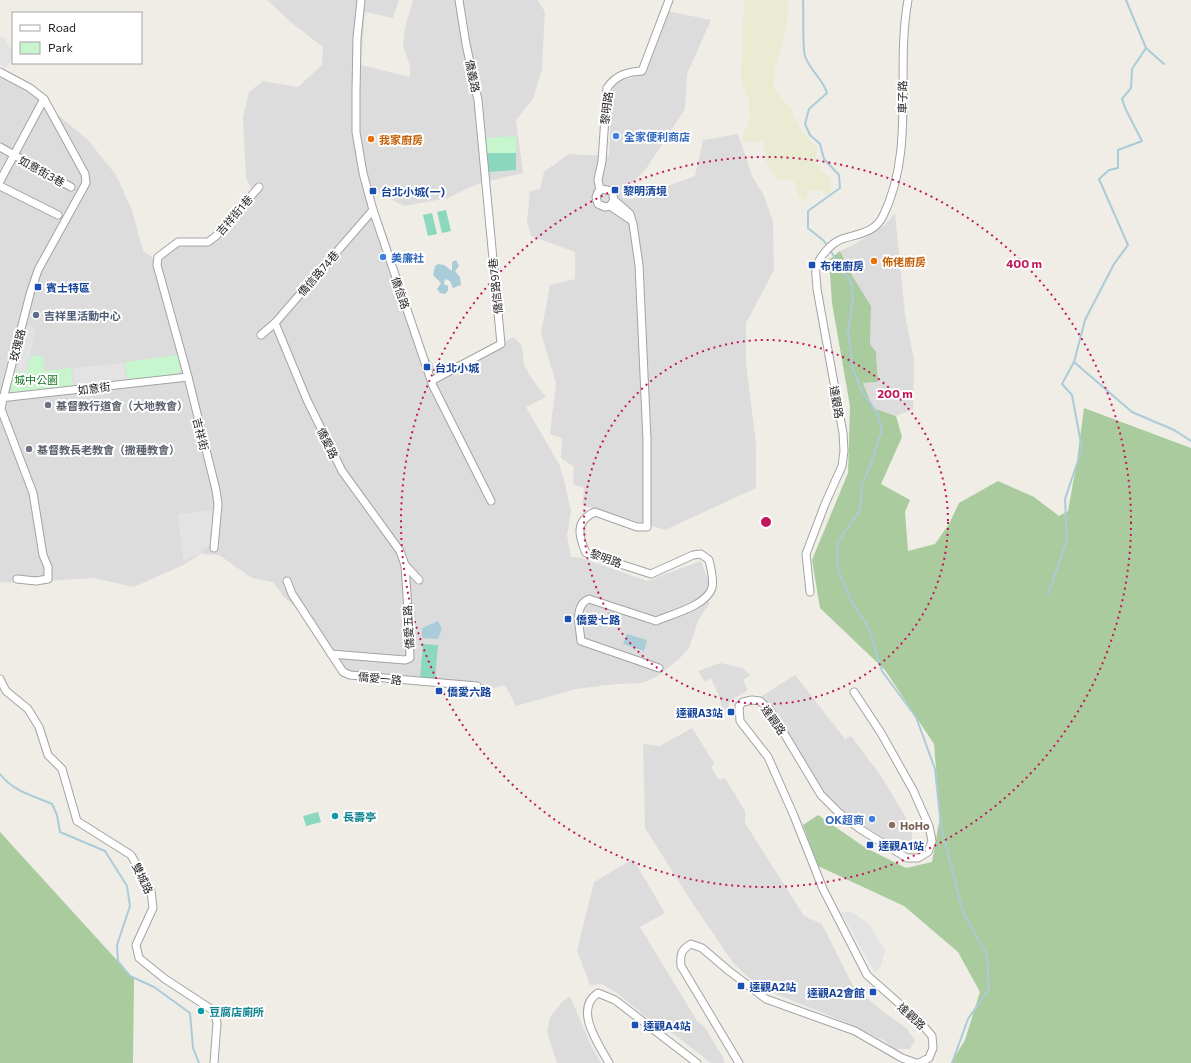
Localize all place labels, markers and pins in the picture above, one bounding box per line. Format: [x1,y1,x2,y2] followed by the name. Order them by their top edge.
[624,130,690,143] place label: 全家便利商店
[611,131,621,141] marker: 全家便利商店
[379,133,423,146] place label: 我家廚房
[366,134,376,144] marker: 我家廚房
[623,184,667,197] place label: 黎明清境
[381,185,446,198] place label: 台北小城(一)
[610,185,620,195] marker: 黎明清境
[368,186,378,196] marker: 台北小城(一)
[391,251,424,264] place label: 美廉社
[378,252,388,262] marker: 美廉社
[882,255,926,268] place label: 佈佬廚房
[869,256,879,266] marker: 佈佬廚房
[820,259,864,272] place label: 布佬廚房
[807,260,817,270] marker: 布佬廚房
[46,281,90,294] place label: 賓士特區
[33,282,43,292] marker: 賓士特區
[44,309,121,322] place label: 吉祥里活動中心
[31,310,41,320] marker: 吉祥里活動中心
[435,361,480,374] place label: 台北小城
[422,362,432,372] marker: 台北小城
[56,399,188,412] place label: 基督教行道會（大地教會）
[43,400,53,410] marker: 基督教行道會（大地教會）
[37,443,180,456] place label: 基督教長老教會（撒種教會）
[24,444,34,454] marker: 基督教長老教會（撒種教會）
[759,515,773,529] centre of rings
[576,613,621,626] place label: 僑愛七路
[563,614,573,624] marker: 僑愛七路
[447,685,492,698] place label: 僑愛六路
[434,686,444,696] marker: 僑愛六路
[676,706,723,719] place label: 達觀A3站
[726,707,736,717] marker: 達觀A3站
[343,810,376,823] place label: 長壽亭
[330,811,340,821] marker: 長壽亭
[825,813,864,826] place label: OK超商
[867,814,877,824] marker: OK超商
[900,819,930,832] place label: HoHo
[887,820,897,830] marker: HoHo
[878,839,924,852] place label: 達觀A1站
[865,840,875,850] marker: 達觀A1站
[749,980,796,993] place label: 達觀A2站
[736,981,746,991] marker: 達觀A2站
[807,986,865,999] place label: 達觀A2會館
[868,987,878,997] marker: 達觀A2會館
[209,1005,264,1018] place label: 豆腐店廁所
[196,1006,206,1016] marker: 豆腐店廁所
[643,1019,691,1032] place label: 達觀A4站
[630,1020,640,1030] marker: 達觀A4站

